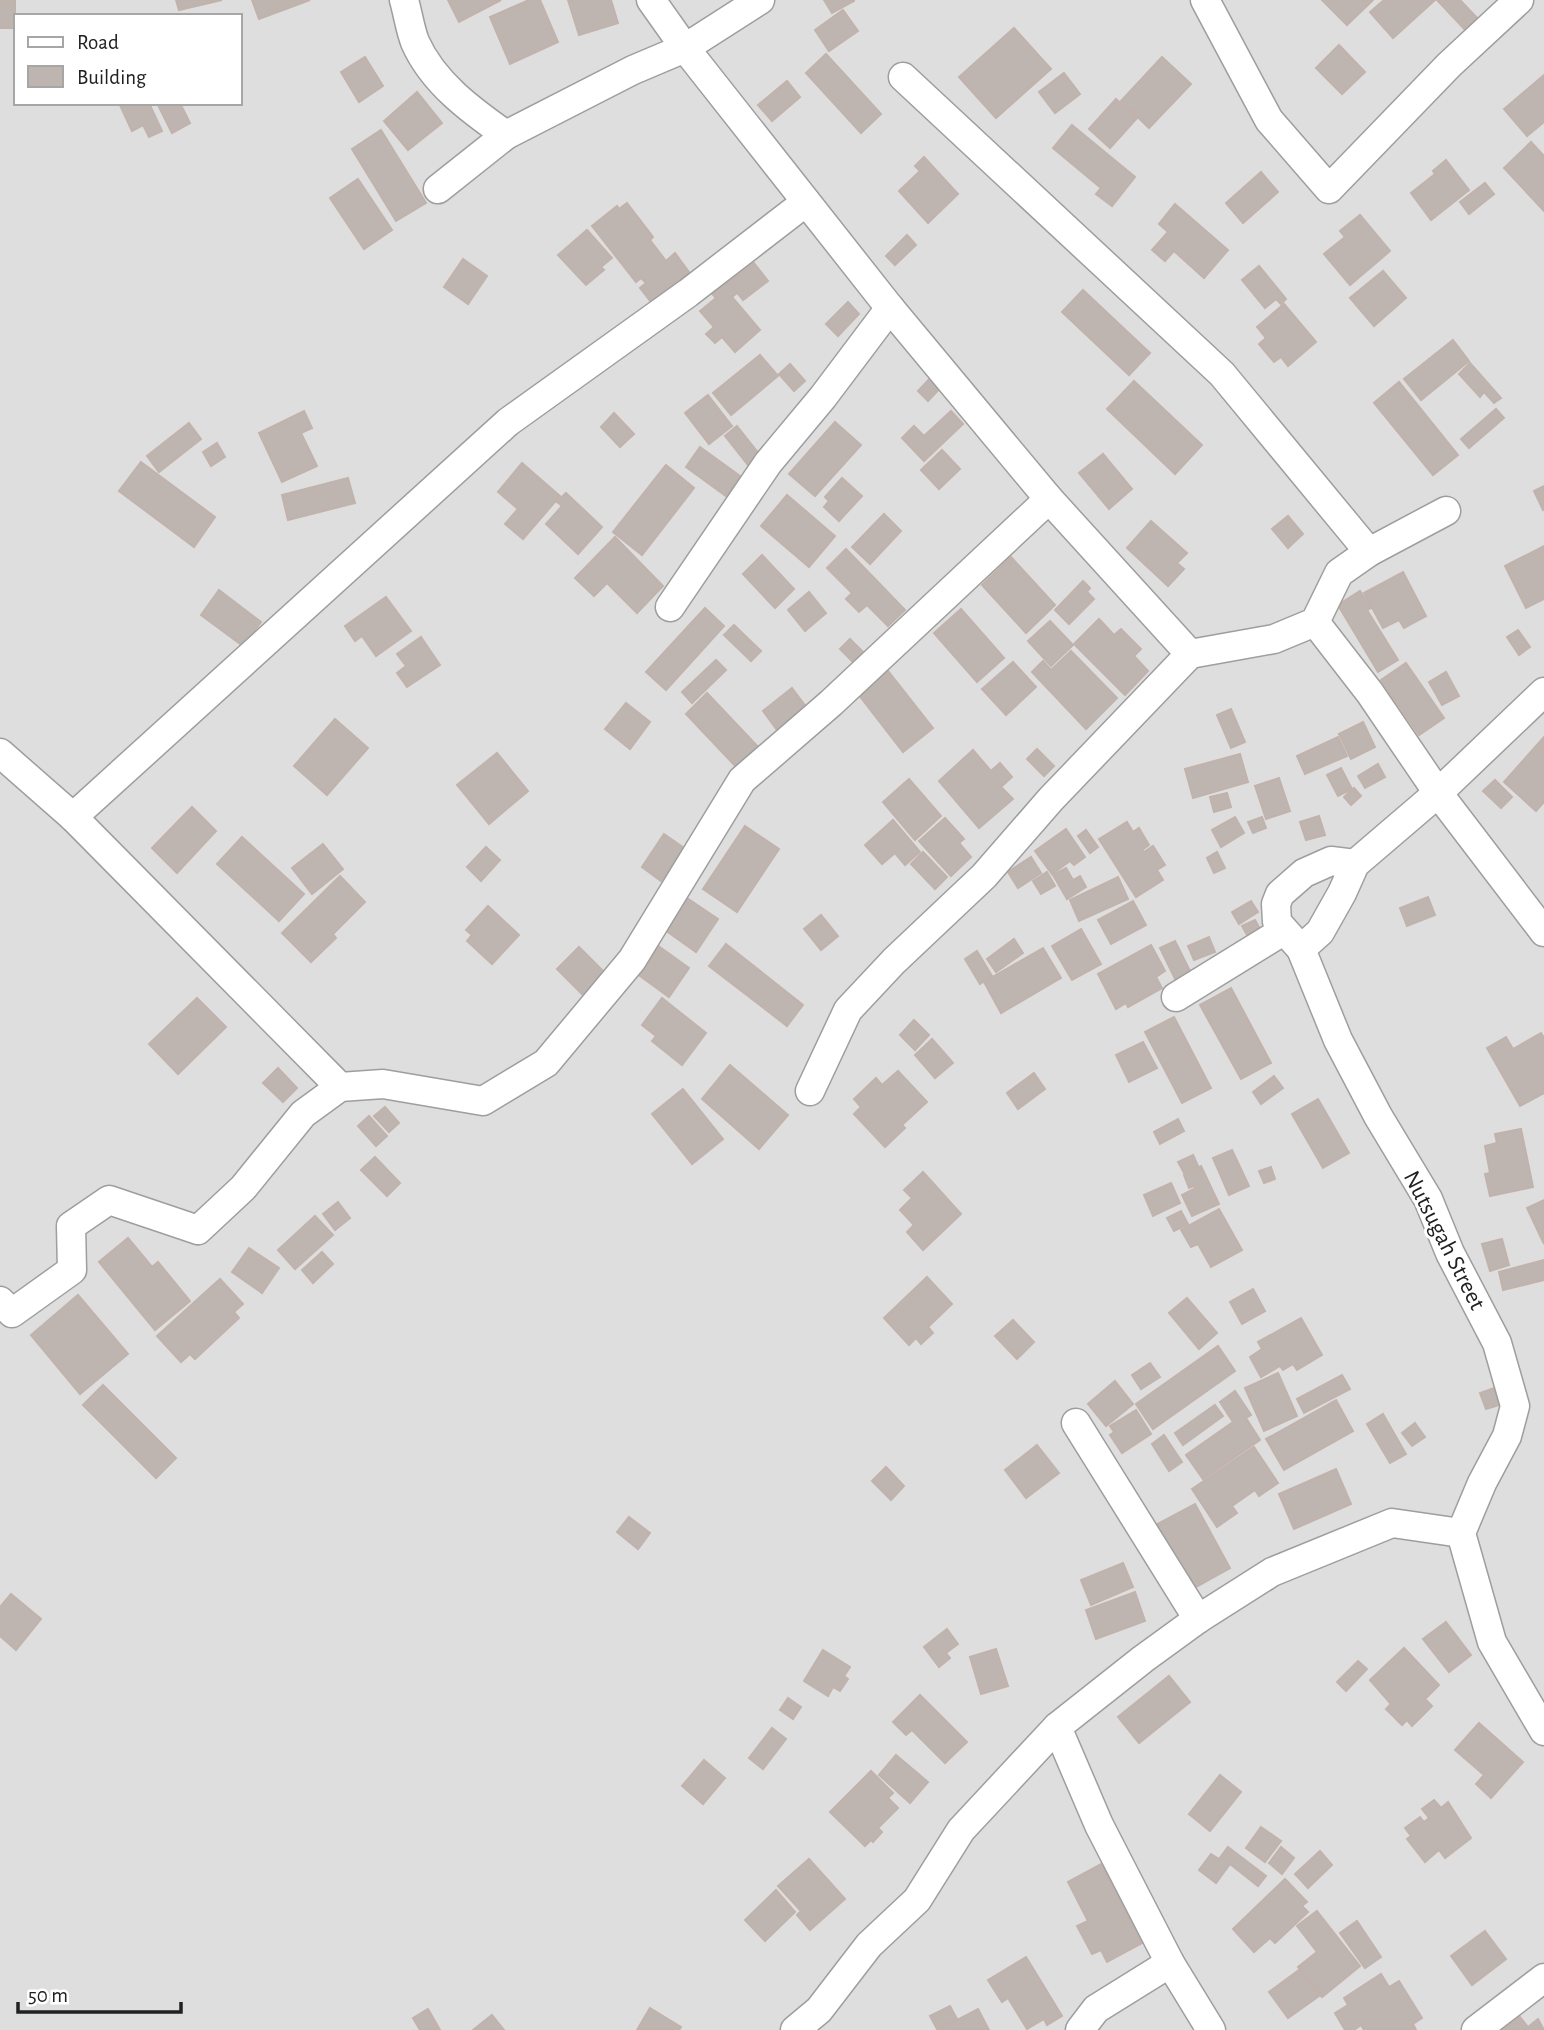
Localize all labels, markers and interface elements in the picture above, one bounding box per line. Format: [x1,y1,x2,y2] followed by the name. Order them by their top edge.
[14,14,242,105] legend
[77,32,119,53] text: Road
[77,67,147,88] text: Building
[1399,1167,1490,1314] street label: Nutsugah Street
[18,1970,180,2014] scale bar
[28,1985,68,2006] text: 50 m

